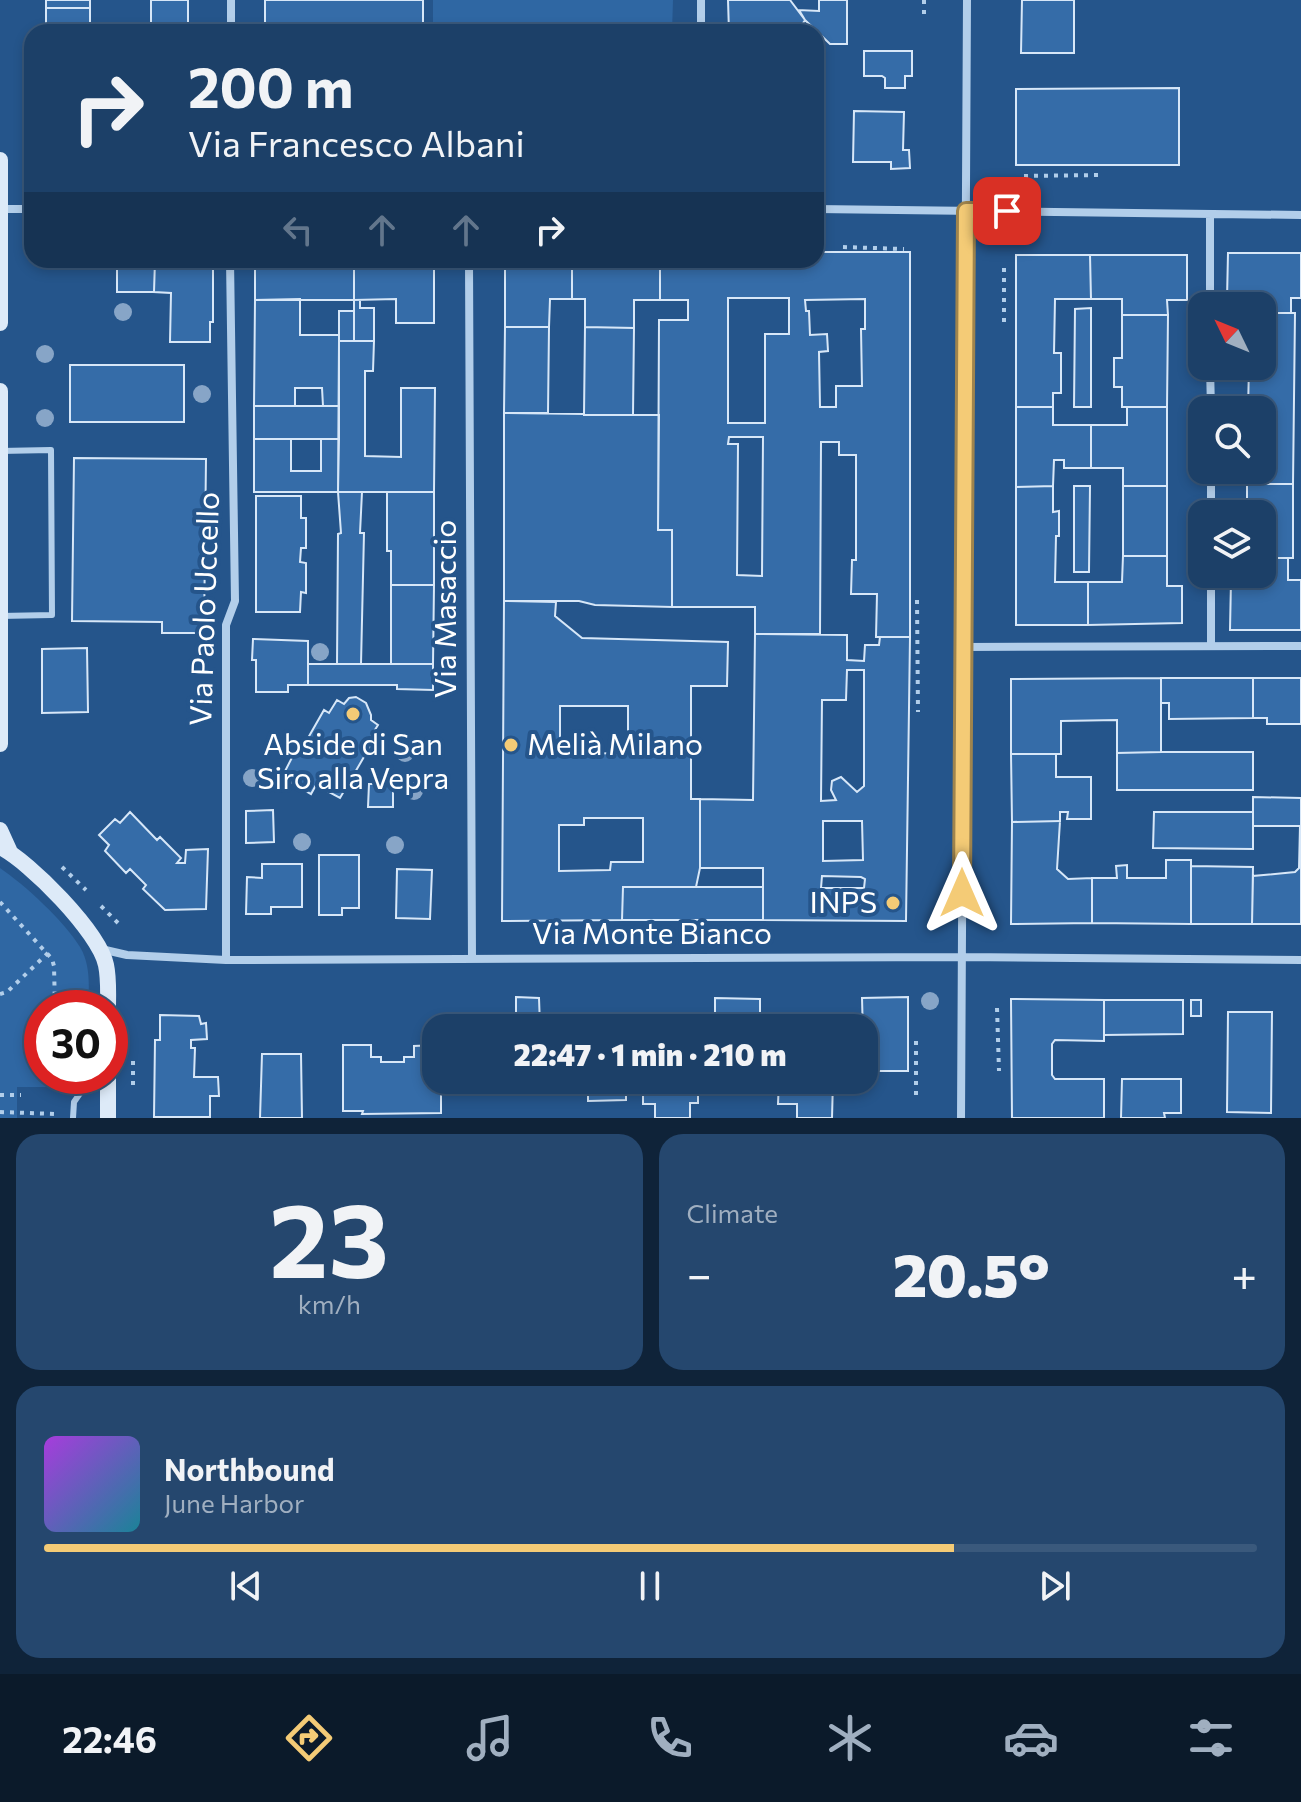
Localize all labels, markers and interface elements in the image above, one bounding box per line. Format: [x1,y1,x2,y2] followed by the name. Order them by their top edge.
[188,51,354,120] text: 200 m
[56,56,160,160] icon: right
[188,120,525,164] text: Via Francesco Albani
[973,177,1041,245] pin
[985,189,1029,233] icon: arrive
[276,208,320,252] icon: left
[360,208,404,252] icon: ahead
[444,208,488,252] icon: ahead
[528,208,572,252] icon: right
[1188,292,1276,380] north arrow
[1188,292,1276,588] map controls
[1188,396,1276,484] button: search
[180,491,225,727] street label: Via Paolo Uccello
[1188,500,1276,588] button: layers
[425,520,462,698] street label: Via Masaccio
[344,705,362,723] marker: Abside di San Siro alla Vepra
[257,724,449,795] place label: Abside di San Siro alla Vepra
[527,724,703,761] place label: Melià Milano
[502,736,520,754] marker: Melià Milano
[920,851,1004,935] position arrow
[810,882,877,919] place label: INPS
[884,894,902,912] marker: INPS
[532,913,772,950] street label: Via Monte Bianco
[24,990,128,1094] speed limit sign: 30
[513,1035,787,1072] text: 22:47 · 1 min · 210 m
[269,1172,389,1299] text: 23
[687,1197,778,1228] text: Climate
[893,1236,1050,1309] text: 20.5°
[687,1246,712,1300] text: −
[1231,1246,1257,1300] text: +
[298,1288,361,1319] text: km/h
[164,1450,335,1487] text: Northbound
[164,1487,304,1518] text: June Harbor
[224,1564,268,1608] icon: previous
[628,1564,672,1608] icon: pause
[1033,1564,1077,1608] icon: next
[281,1710,337,1766] icon: directions
[462,1710,518,1766] icon: music
[642,1710,698,1766] icon: phone
[822,1710,878,1766] icon: climate
[1003,1710,1059,1766] icon: car
[1183,1710,1239,1766] icon: filters
[62,1716,157,1760] text: 22:46

